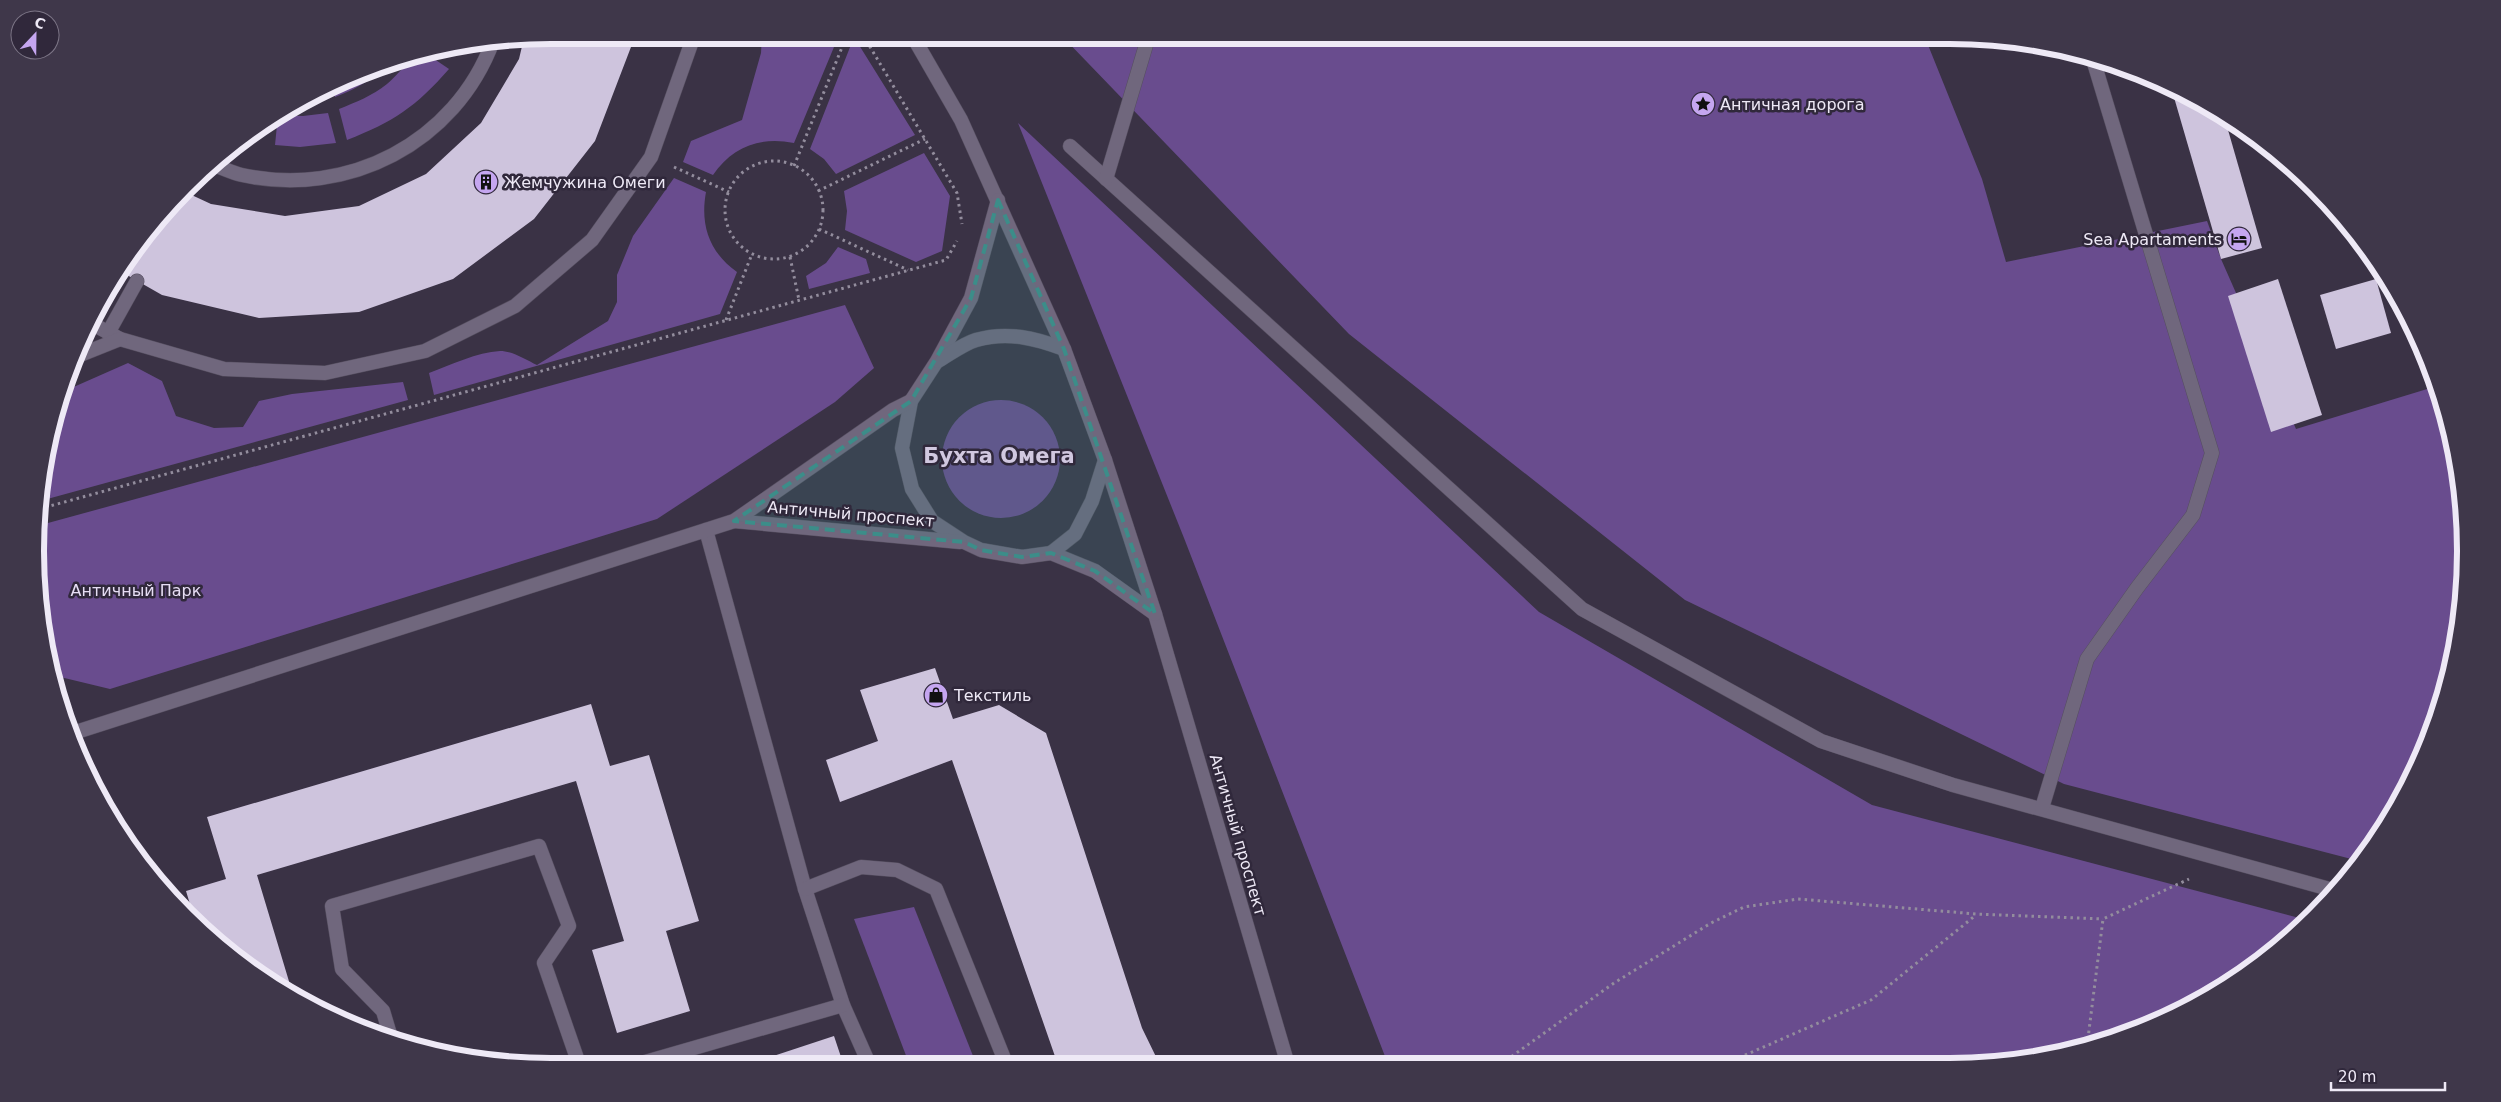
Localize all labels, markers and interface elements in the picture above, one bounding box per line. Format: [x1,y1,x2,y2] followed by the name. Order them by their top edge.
[10,10,60,60] north arrow
[32,14,48,32] text: С
[1690,91,1716,117] place icon: Античная дорога
[1720,95,1865,114] place label: Античная дорога
[473,169,499,195] building icon: Жемчужина Омеги
[504,173,666,192] place label: Жемчужина Омеги
[2226,226,2252,252] hotel icon: Sea Apartaments
[2083,230,2222,249] place label: Sea Apartaments
[923,444,1075,468] district label: Бухта Омега
[767,497,935,531] street label: Античный проспект
[71,581,202,600] park label: Античный Парк
[923,682,949,708] shop icon: Текстиль
[953,686,1031,705] place label: Текстиль
[1206,752,1270,918] street label: Античный проспект
[2331,1060,2445,1092] scale bar
[2338,1068,2376,1086] text: 20 m

